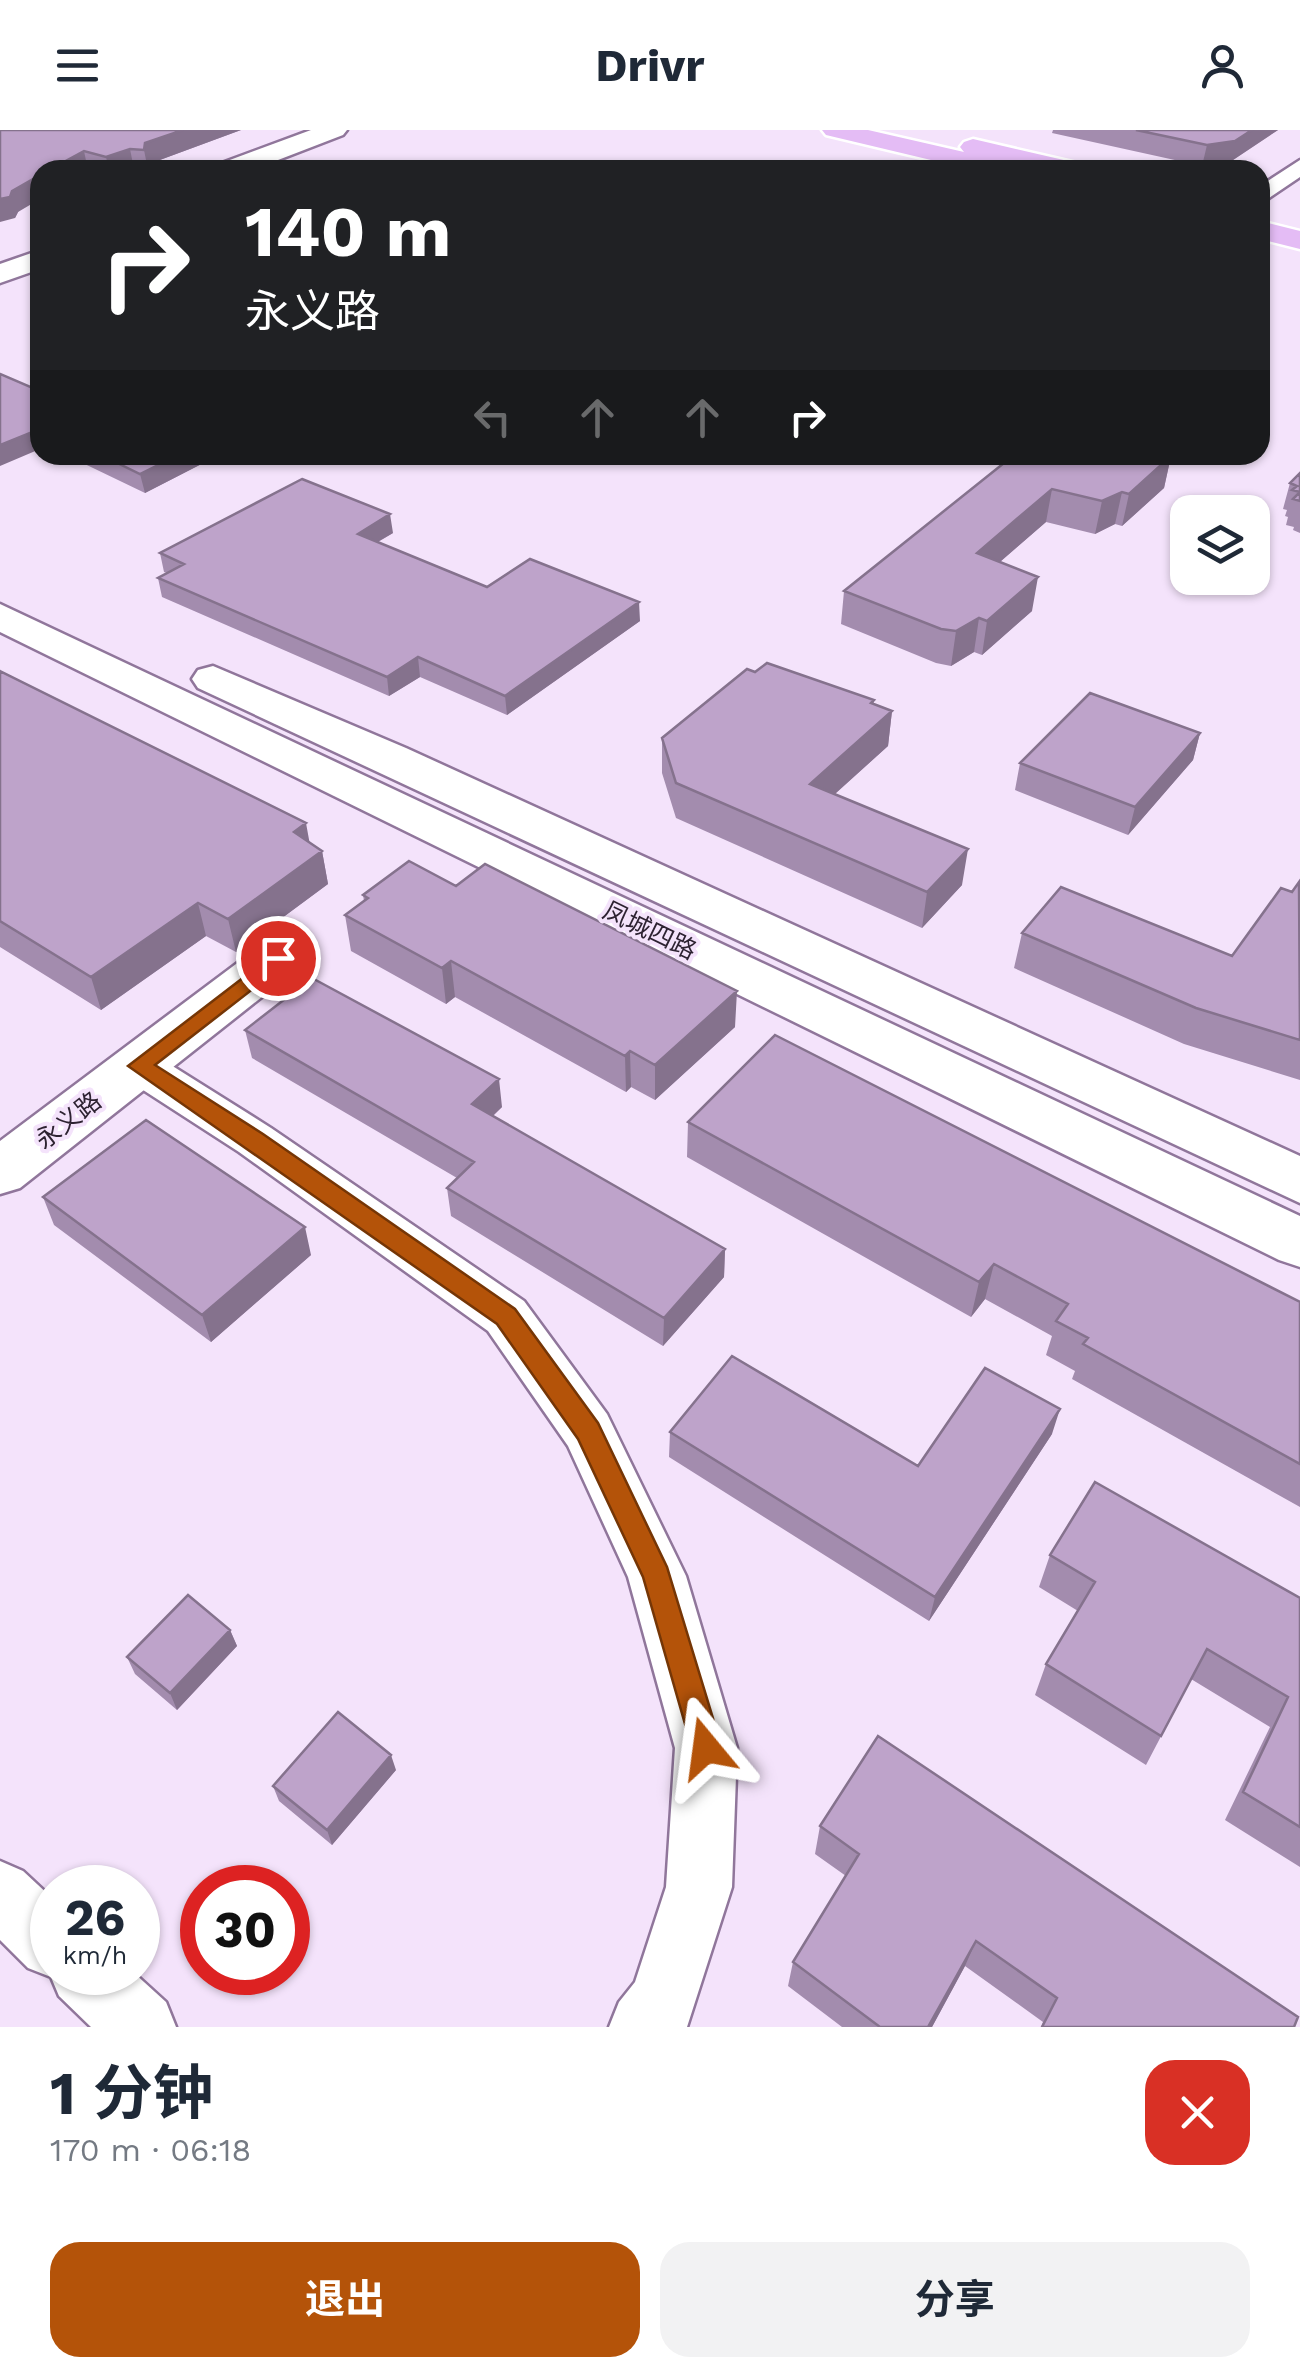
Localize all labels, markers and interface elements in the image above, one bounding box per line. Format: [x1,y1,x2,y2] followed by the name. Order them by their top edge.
[50,38,105,93] icon: menu
[1195,38,1250,93] icon: person
[595,39,705,92] text: Drivr
[245,191,451,273] text: 140 m
[80,200,210,330] icon: right
[245,285,380,338] text: 永义路
[465,390,520,445] icon: left
[570,390,625,445] icon: ahead
[675,390,730,445] icon: ahead
[780,390,835,445] icon: right
[1170,495,1270,595] map controls
[1170,495,1270,595] button: layers
[598,895,701,965] street label: 凤城四路
[236,916,321,1001] pin
[251,931,306,986] icon: arrive
[30,1086,107,1155] street label: 永义路
[654,1696,758,1800] position arrow
[180,1865,310,1995] speed limit sign: 30
[65,1888,125,1947] text: 26
[63,1941,127,1970] text: km/h
[50,2058,213,2129] text: 1 分钟
[1145,2060,1250,2165] button: close
[50,2131,251,2169] text: 170 m · 06:18
[50,2242,640,2357] button: 退出
[660,2242,1250,2357] button: 分享

